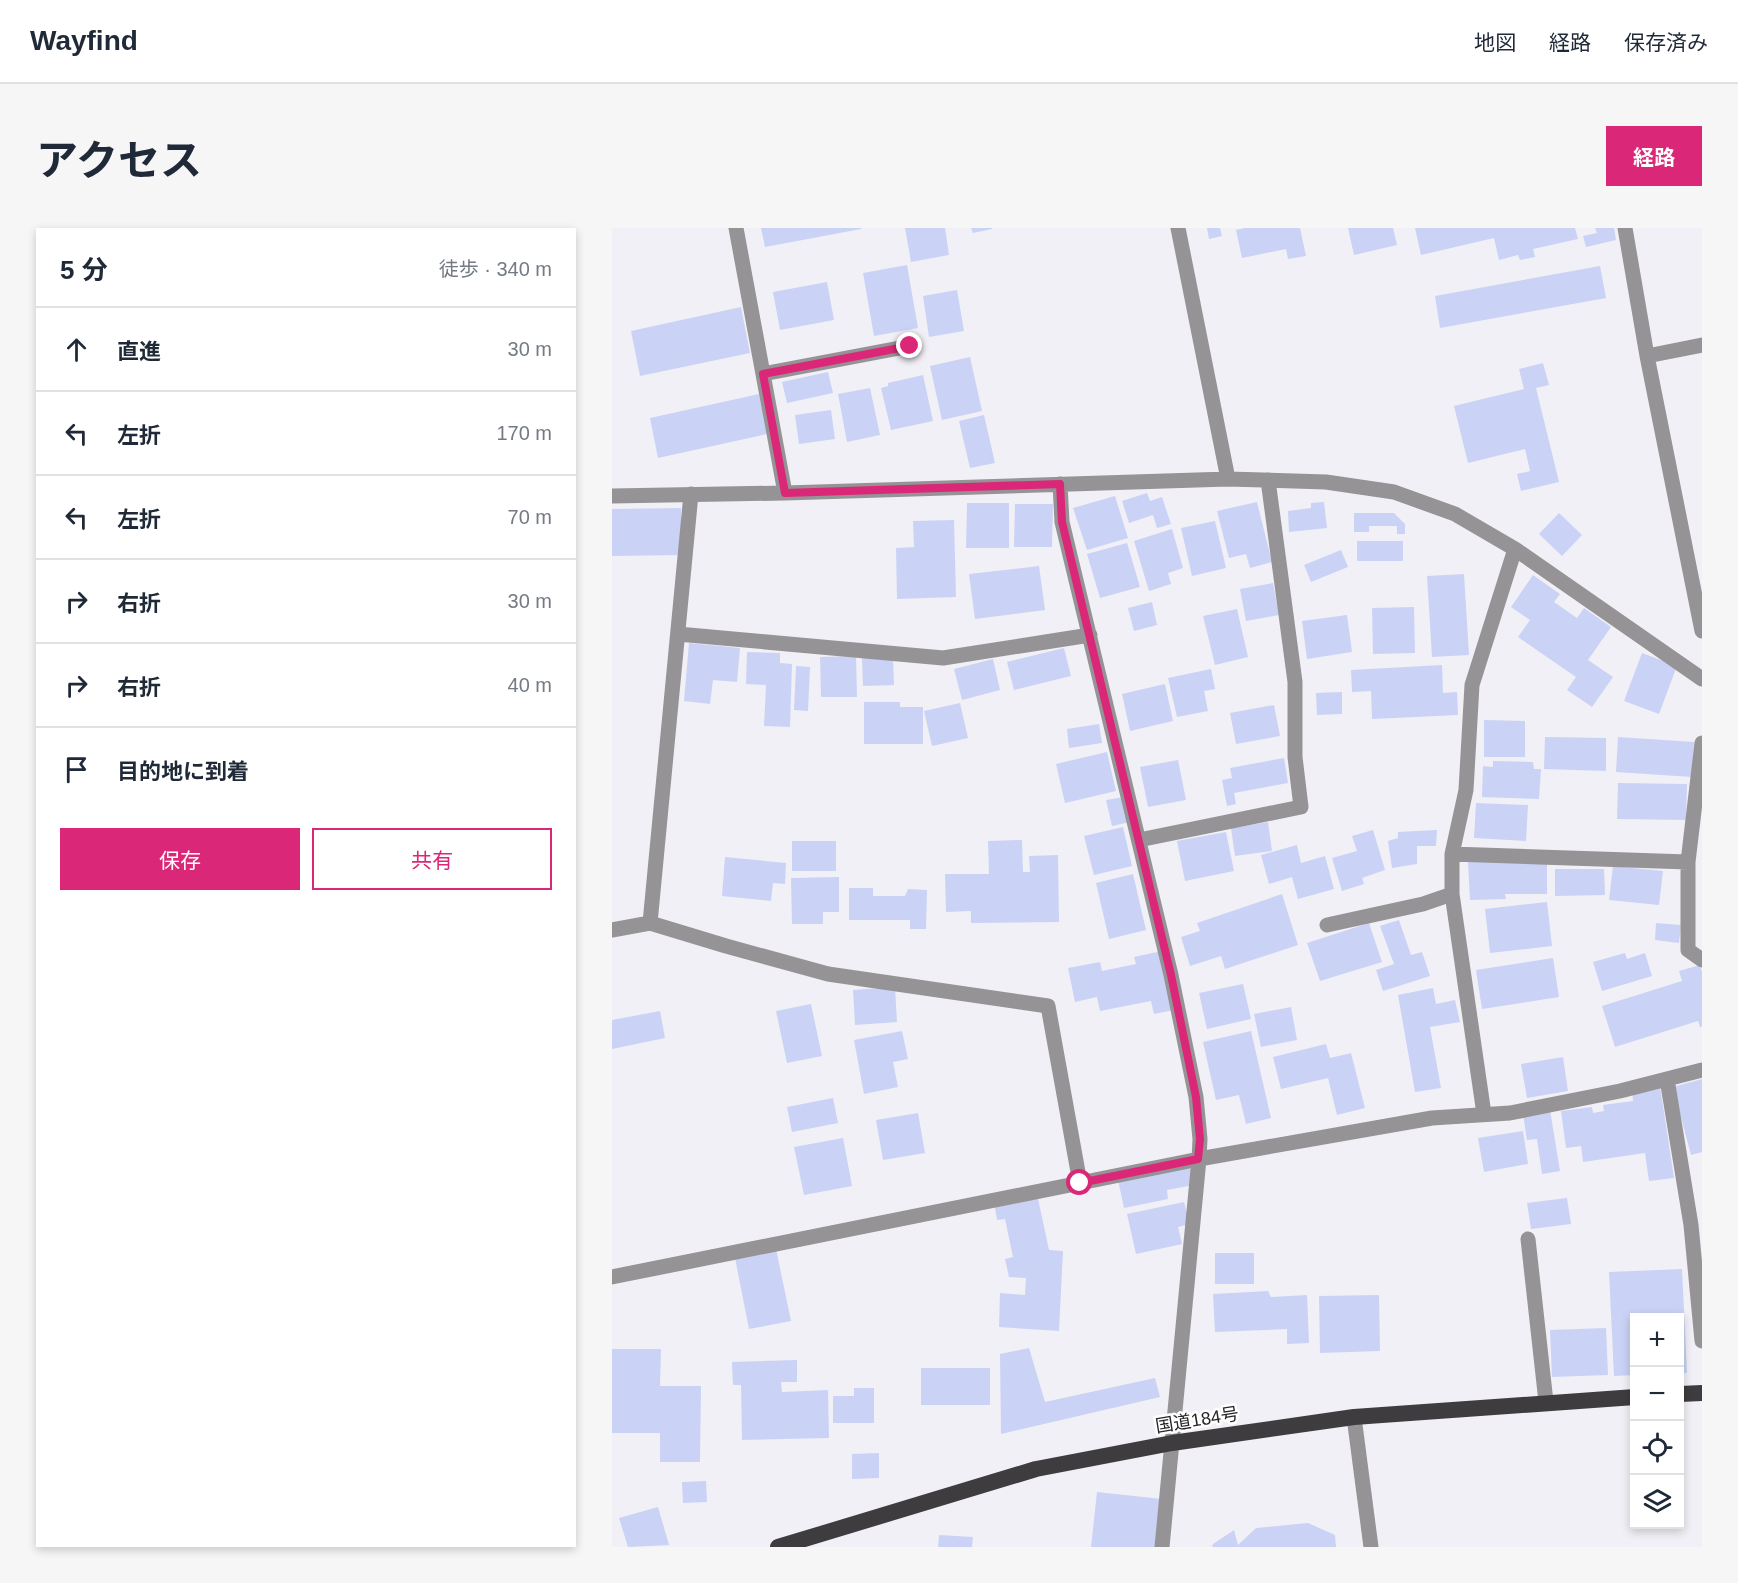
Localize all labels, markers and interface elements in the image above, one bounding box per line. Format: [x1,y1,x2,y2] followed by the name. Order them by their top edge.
[30,25,138,56] text: Wayfind
[1474,31,1516,54] text: 地図
[1549,31,1591,54] text: 経路
[1624,31,1708,54] text: 保存済み
[1606,126,1702,186] button: 経路
[36,137,202,184] text: アクセス
[60,255,108,285] text: 5 分
[439,258,552,280] text: 徒歩 · 340 m
[896,332,922,358] route end
[60,333,93,366] icon: ahead
[508,338,552,360] text: 30 m
[117,339,161,364] text: 直進
[60,417,93,450] icon: left
[496,422,552,444] text: 170 m
[117,423,161,448] text: 左折
[60,501,93,534] icon: left
[508,506,552,528] text: 70 m
[117,507,161,532] text: 左折
[60,585,93,618] icon: right
[508,590,552,612] text: 30 m
[117,591,161,616] text: 右折
[60,669,93,702] icon: right
[508,674,552,696] text: 40 m
[117,675,161,700] text: 右折
[60,753,93,786] icon: arrive
[117,759,249,784] text: 目的地に到着
[60,828,300,890] button: 保存
[312,828,552,890] button: 共有
[1066,1169,1092,1195] route start
[1630,1313,1684,1529] map controls
[1630,1313,1684,1367] button: +
[1630,1367,1684,1421] button: −
[1154,1404,1240,1436] street label: 国道184号
[1630,1421,1684,1475] button: locate
[1630,1475,1684,1529] button: layers

